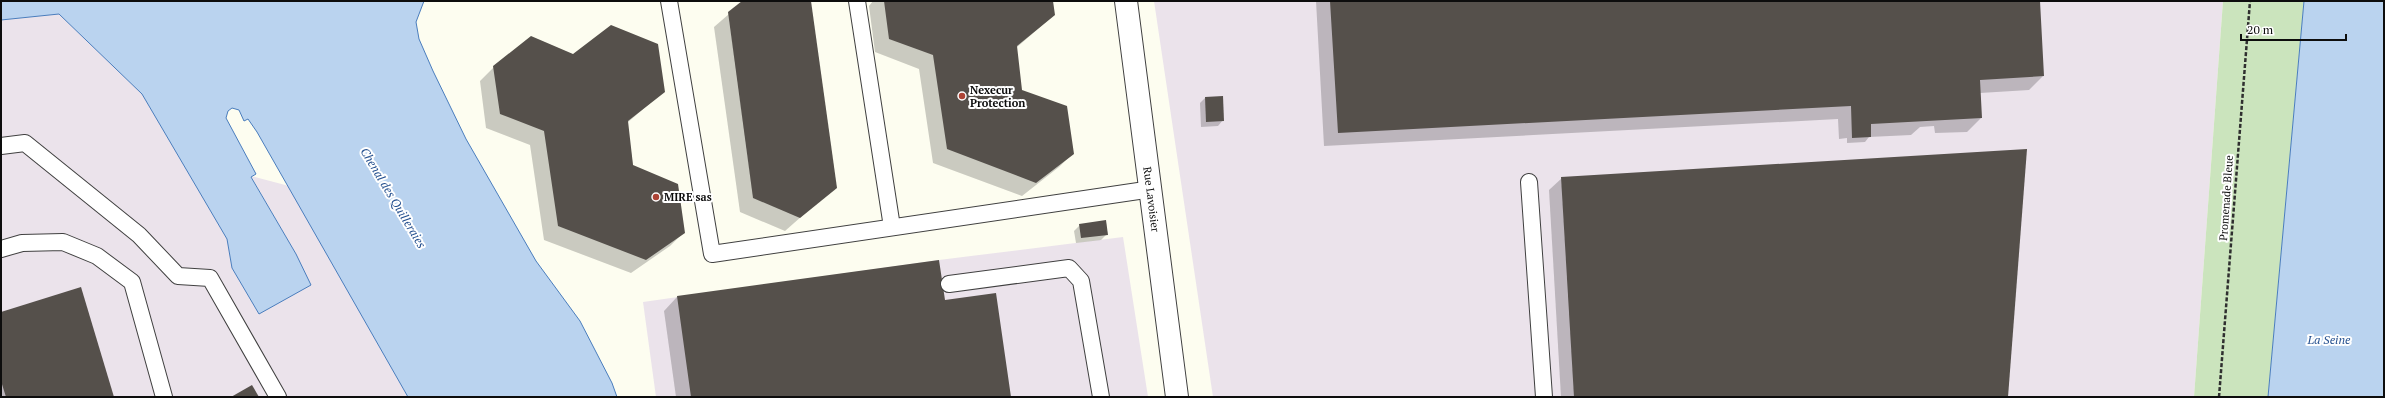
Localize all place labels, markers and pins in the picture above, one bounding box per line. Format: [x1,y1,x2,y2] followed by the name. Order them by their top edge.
[970,83,1025,110] place label: Nexecur Protection
[957,91,967,101] marker: Nexecur Protection
[664,190,712,204] place label: MIRE sas
[651,192,661,202] marker: MIRE sas

